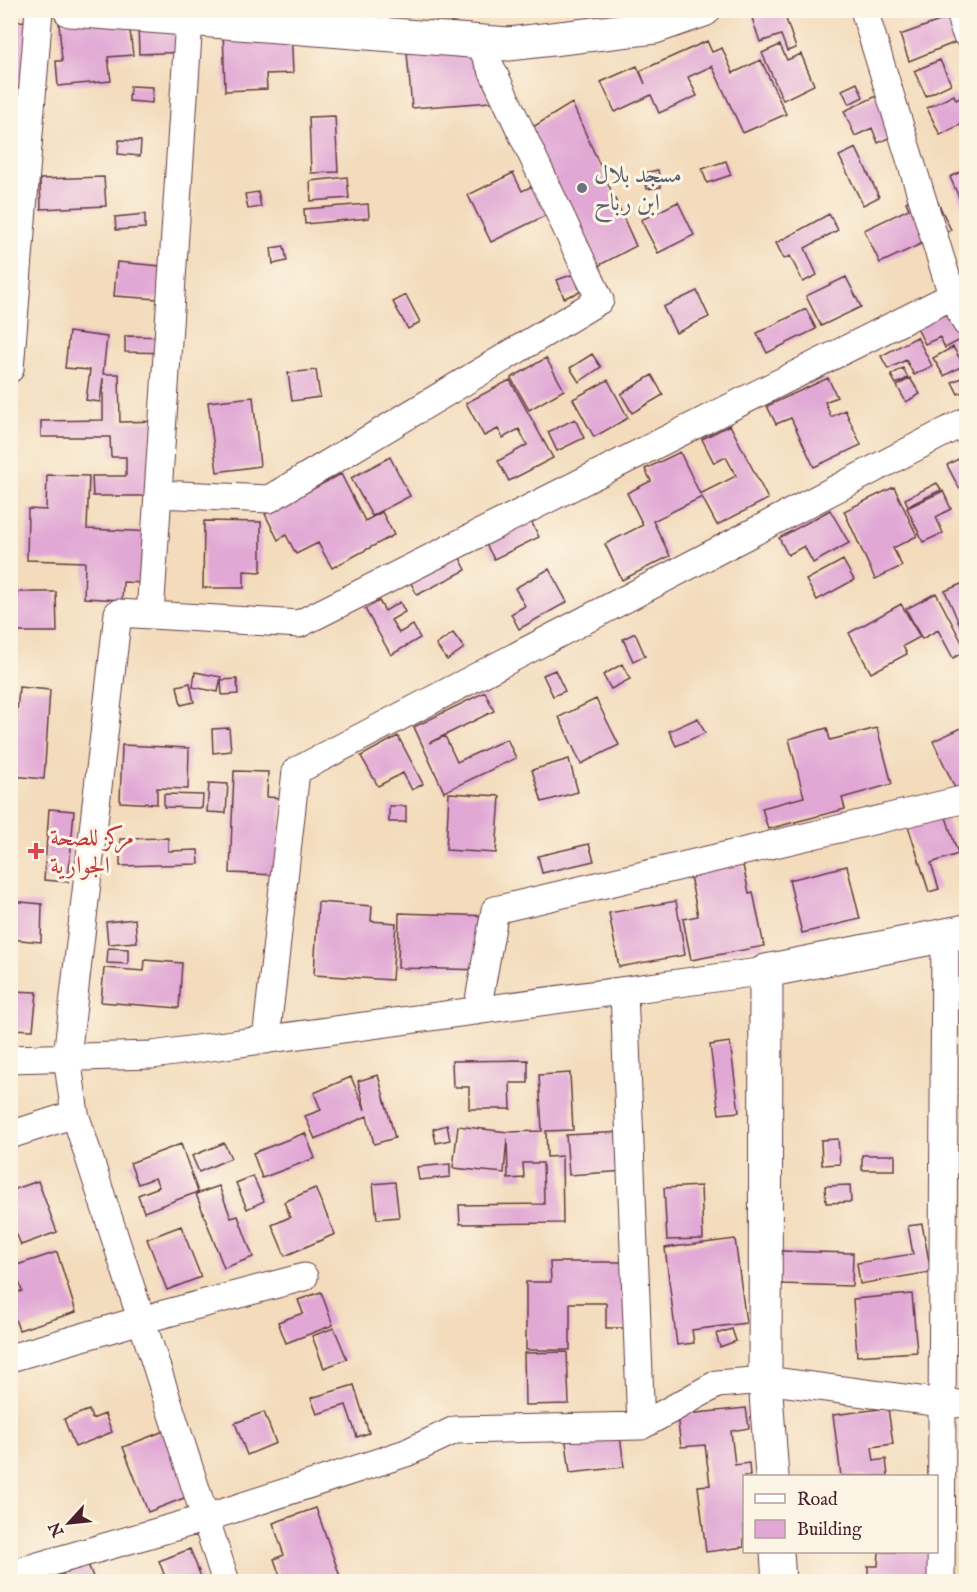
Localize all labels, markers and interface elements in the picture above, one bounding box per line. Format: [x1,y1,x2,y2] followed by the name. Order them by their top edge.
[594,160,682,223] place label: مسجد بلال ابن رباح
[575,181,589,195] marker: مسجد بلال ابن رباح
[50,823,134,882] place label: مركز للصحة الجوارية
[27,842,45,860] marker: مركز للصحة الجوارية
[743,1475,938,1553] legend
[797,1489,838,1512] text: Road
[39,1493,99,1553] north arrow
[45,1518,70,1541] text: N
[797,1519,862,1542] text: Building

